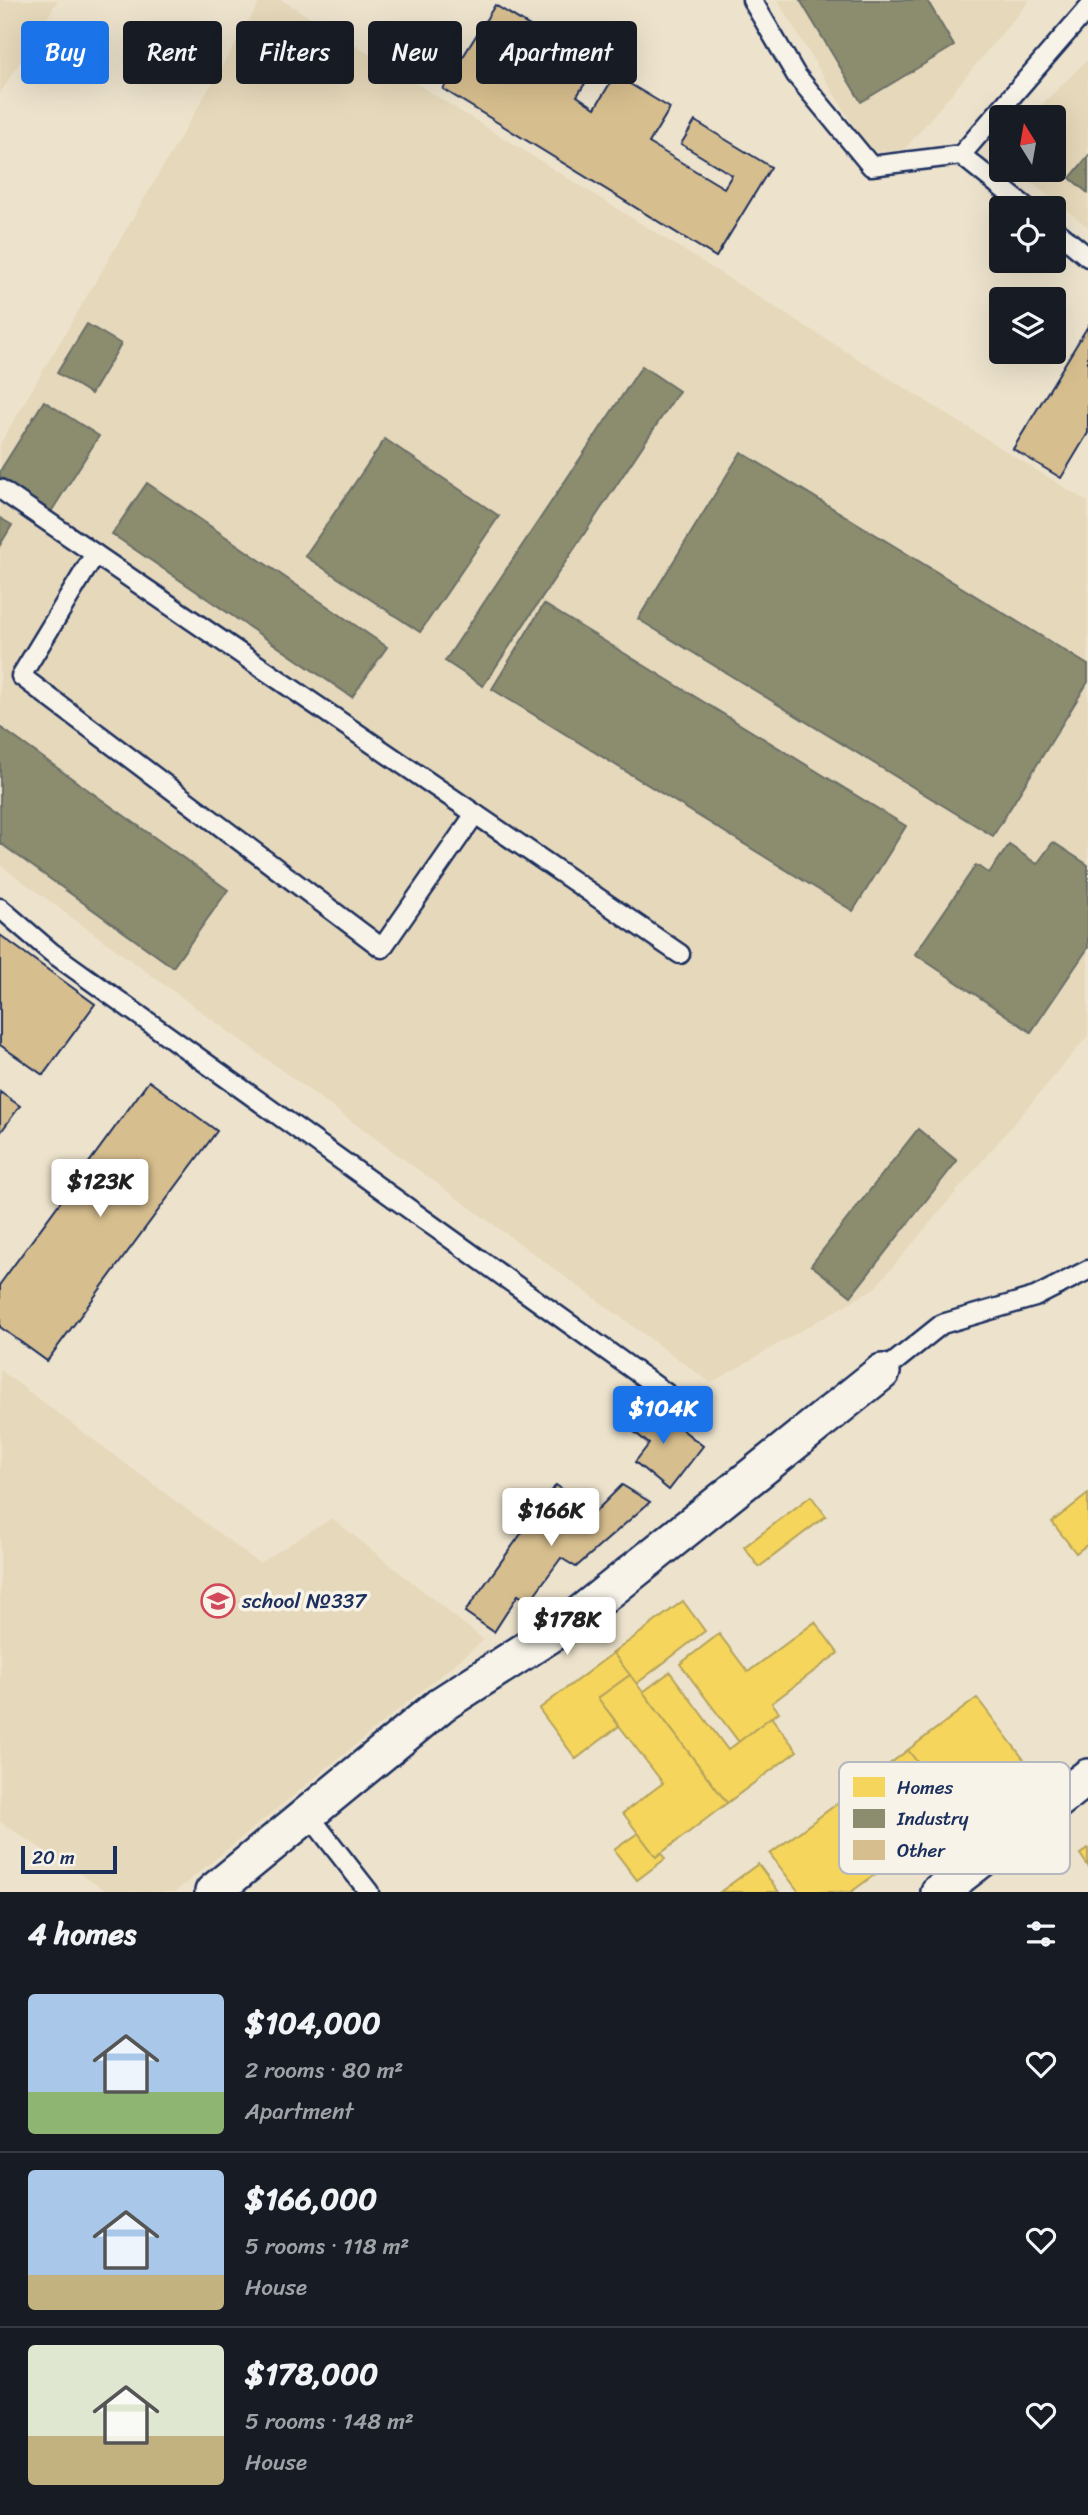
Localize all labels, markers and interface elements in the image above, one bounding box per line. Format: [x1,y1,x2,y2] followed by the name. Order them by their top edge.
[21,21,109,84] chip: Buy
[123,21,222,84] chip: Rent
[236,21,354,84] chip: Filters
[368,21,462,84] chip: New
[476,21,637,84] chip: Apartment
[989,105,1066,182] north arrow
[989,105,1066,364] map controls
[989,196,1066,273] button: locate
[989,287,1066,364] button: layers
[51,1160,149,1219] pin: $123K
[67,1161,133,1202] text: $123K
[614,1386,712,1446] pin: $104K
[629,1388,697,1429] text: $104K
[502,1488,600,1548] pin: $166K
[518,1490,584,1531] text: $166K
[199,1582,237,1620] school or university icon: school №337
[241,1582,368,1620] place label: school №337
[518,1598,616,1657] pin: $178K
[534,1599,600,1640] text: $178K
[839,1762,1070,1874] legend
[897,1771,953,1804] text: Homes
[896,1802,969,1835] text: Industry
[897,1834,946,1867] text: Other
[32,1841,75,1874] text: 20 m
[21,1843,117,1875] scale bar
[28,1907,136,1961] text: 4 homes
[1022,1915,1060,1953] icon: filters
[245,1996,381,2050] text: $104,000
[84,2022,168,2106] icon: home
[1022,2045,1060,2083] icon: heart
[245,2050,403,2091] text: 2 rooms · 80 m²
[245,2091,354,2132] text: Apartment
[245,2172,377,2226] text: $166,000
[84,2198,168,2282] icon: home
[1022,2221,1060,2259] icon: heart
[245,2226,409,2267] text: 5 rooms · 118 m²
[245,2267,307,2308] text: House
[245,2347,378,2401] text: $178,000
[84,2373,168,2457] icon: home
[1022,2396,1060,2434] icon: heart
[245,2401,414,2442] text: 5 rooms · 148 m²
[245,2442,307,2483] text: House

